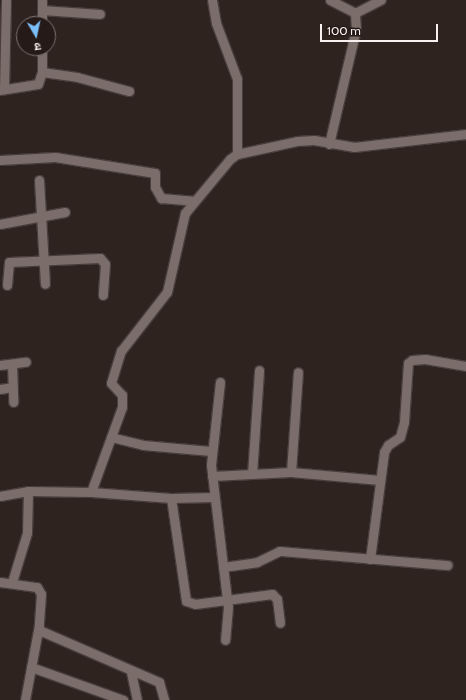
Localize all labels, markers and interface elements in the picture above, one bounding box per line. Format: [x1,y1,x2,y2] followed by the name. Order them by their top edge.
[16,16,56,56] north arrow
[322,16,440,42] scale bar
[327,23,361,38] text: 100 m
[33,39,42,54] text: उ

